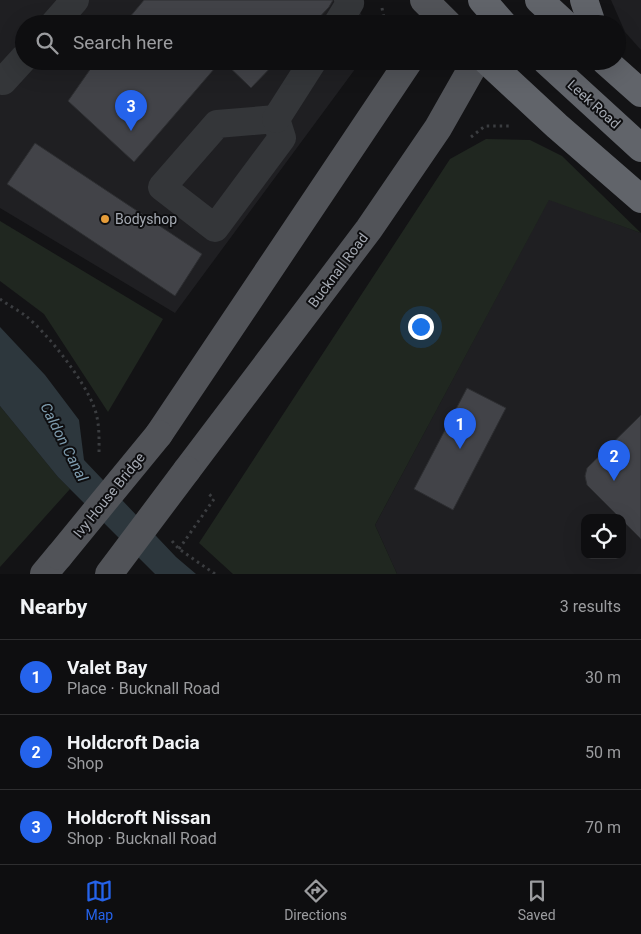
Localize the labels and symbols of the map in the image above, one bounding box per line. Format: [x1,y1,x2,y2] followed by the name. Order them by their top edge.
[564,76,624,132] street label: Leek Road
[115,90,147,131] pin: 3
[115,211,177,227] place label: Bodyshop
[99,213,111,225] marker: Bodyshop
[305,230,371,310] street label: Bucknall Road
[408,314,434,340] your location
[36,400,92,485] water label: Caldon Canal
[444,408,476,449] pin: 1
[598,440,630,481] pin: 2
[70,449,148,541] street label: Ivy House Bridge

